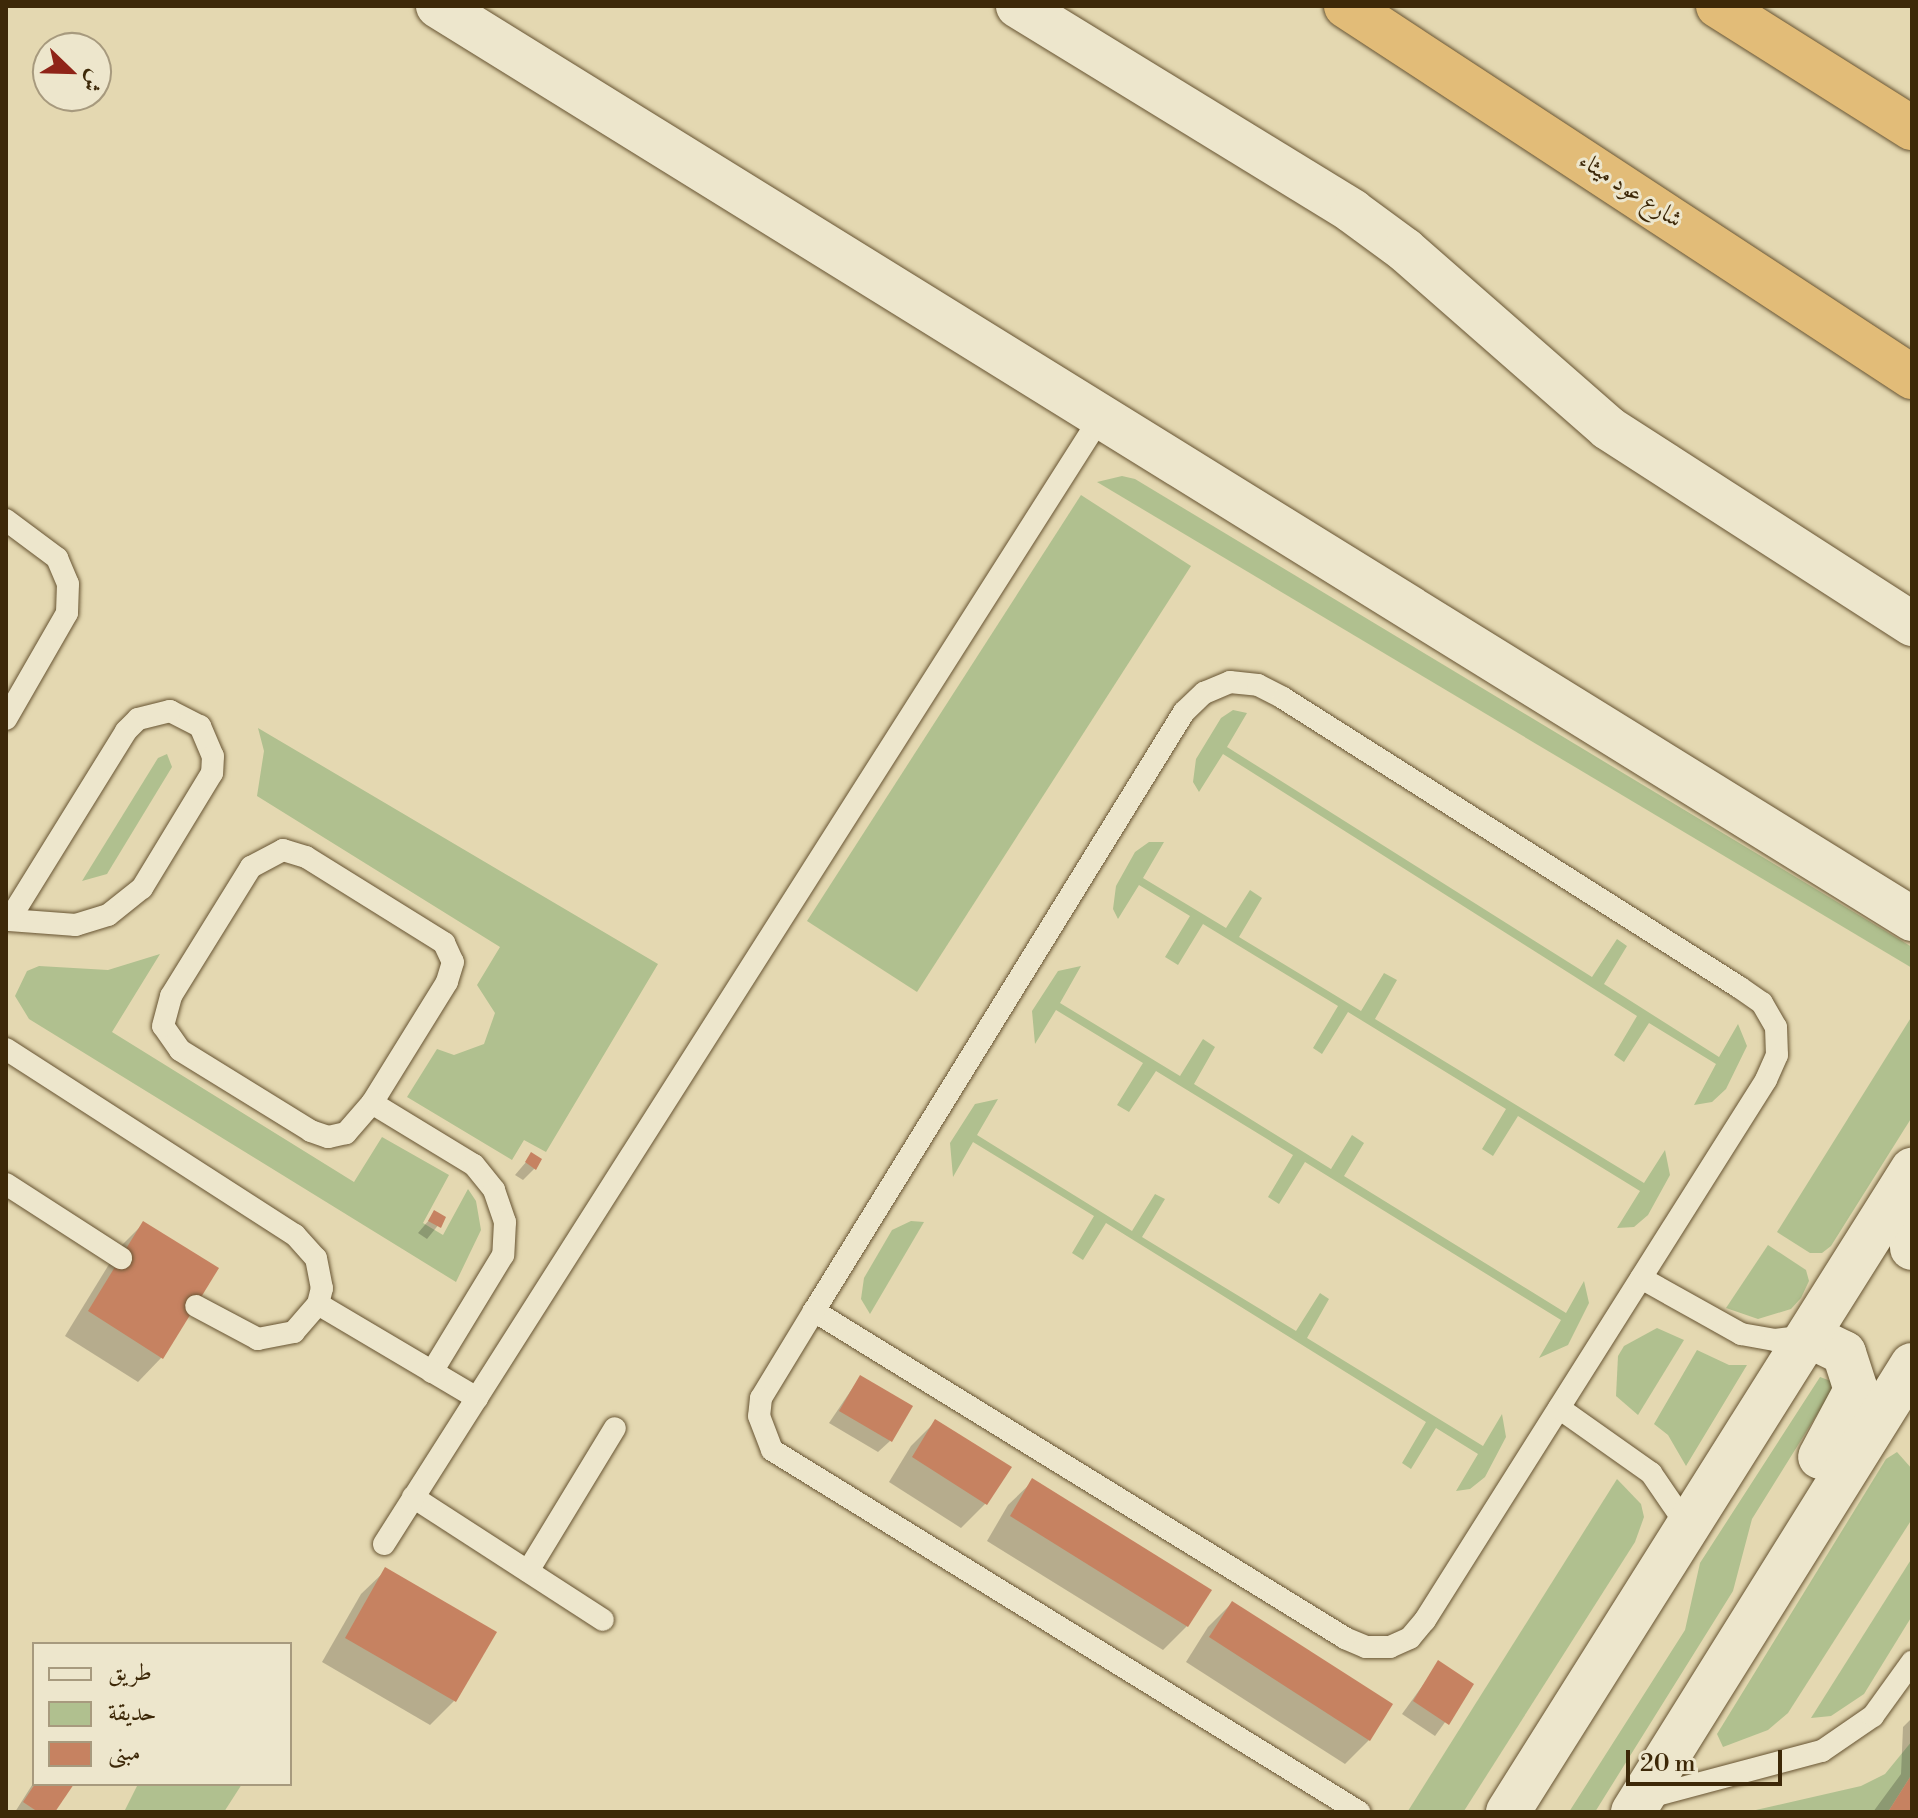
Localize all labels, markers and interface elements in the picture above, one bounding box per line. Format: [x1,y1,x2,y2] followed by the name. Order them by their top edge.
[32,32,112,112] north arrow
[76,65,109,96] text: ش
[1573,147,1687,235] street label: شارع عود ميثاء
[32,1642,292,1786] legend
[108,1658,152,1688] text: طريق
[108,1698,157,1728] text: حديقة
[1630,1734,1786,1784] scale bar
[108,1738,141,1768] text: مبنى
[1640,1749,1696,1779] text: 20 m

